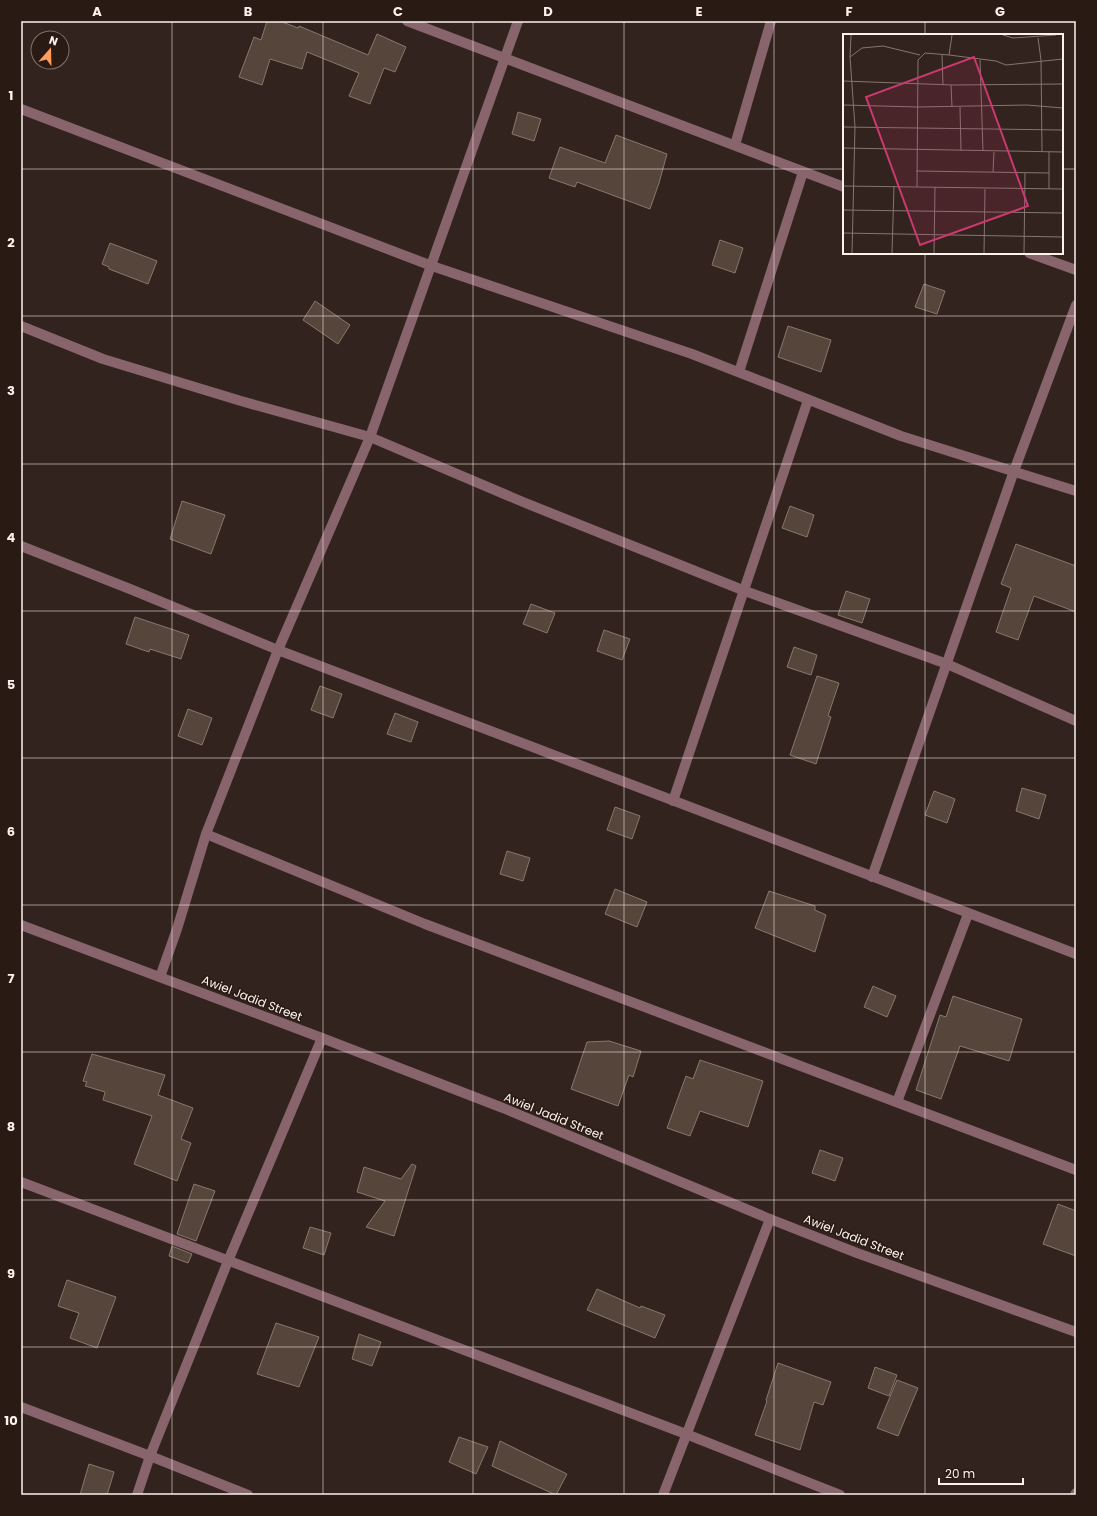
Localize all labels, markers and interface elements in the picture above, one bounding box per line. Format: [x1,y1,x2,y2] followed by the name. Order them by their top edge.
[92,2,102,21] text: A
[244,2,253,21] text: B
[393,2,403,21] text: C
[543,2,553,21] text: D
[695,2,703,21] text: E
[845,2,853,21] text: F
[995,2,1005,21] text: G
[30,30,70,70] north arrow
[47,32,60,50] text: N
[843,34,1063,254] inset map
[9,86,13,105] text: 1
[7,233,15,252] text: 2
[7,381,15,400] text: 3
[7,528,16,547] text: 4
[7,675,15,694] text: 5
[7,822,15,841] text: 6
[8,969,15,988] text: 7
[199,971,305,1025] street label: Awiel Jadid Street
[501,1088,607,1144] street label: Awiel Jadid Street
[7,1117,15,1136] text: 8
[801,1210,907,1264] street label: Awiel Jadid Street
[7,1264,15,1283] text: 9
[4,1411,18,1430] text: 10
[939,1460,1023,1486] scale bar
[945,1465,975,1482] text: 20 m

